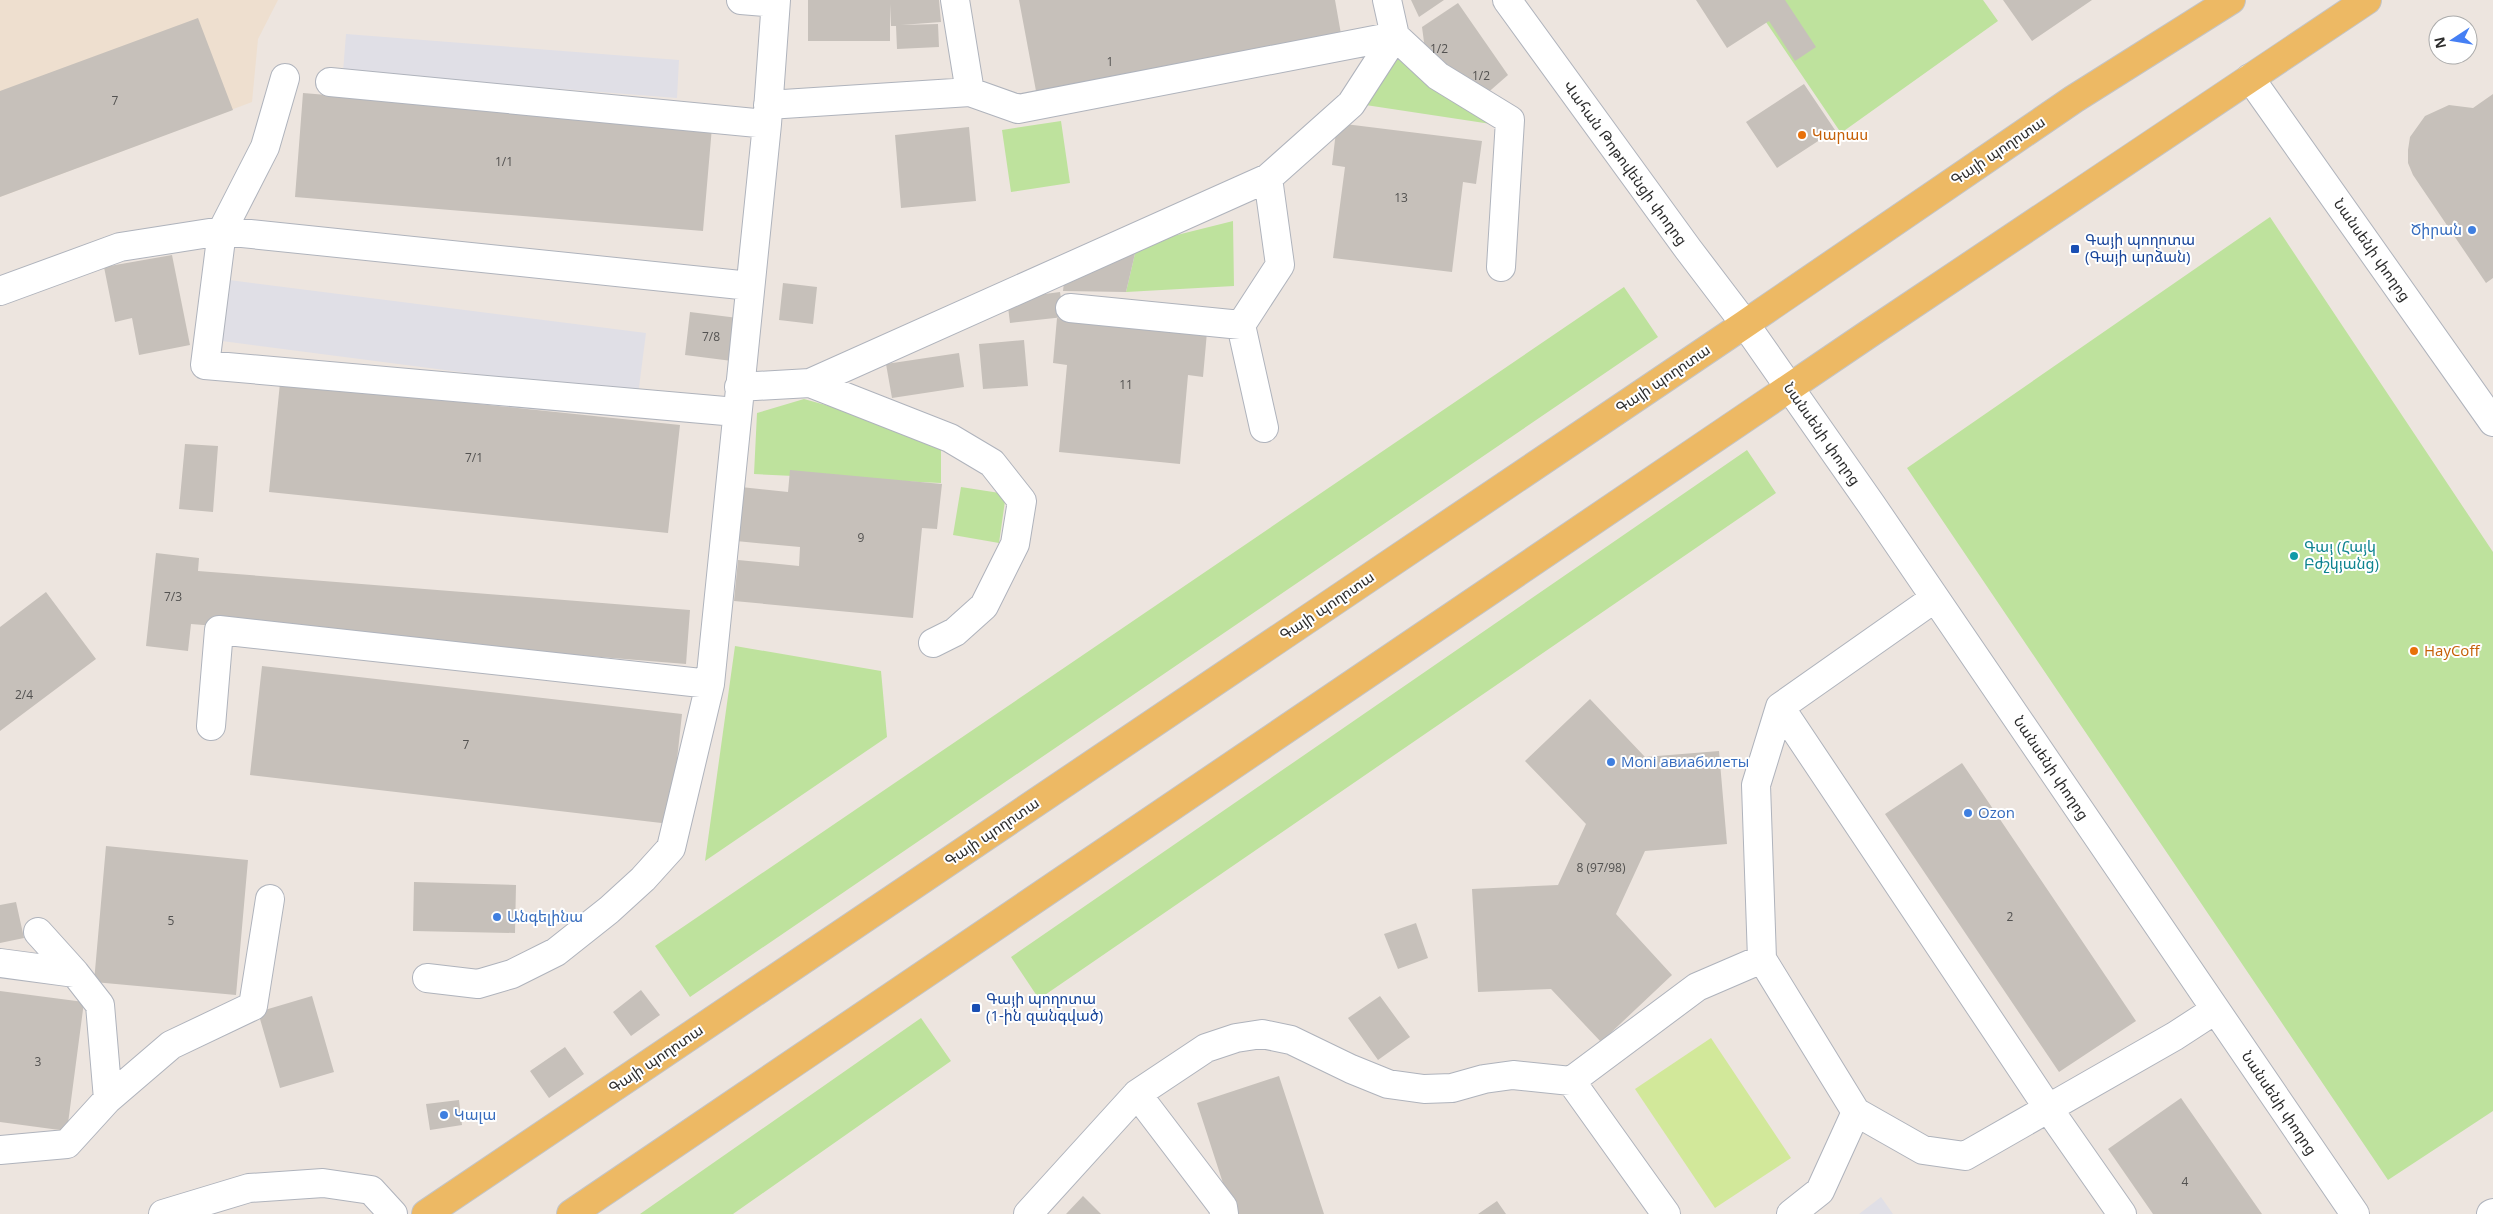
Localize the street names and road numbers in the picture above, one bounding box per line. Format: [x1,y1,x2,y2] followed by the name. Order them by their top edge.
[1559,76,1692,249] street label: Վահան Թոթովենցի փողոց
[1946,111,2049,189] street label: Գայի պողոտա
[2330,194,2416,305] street label: Նանսենի փողոց
[1611,339,1714,417] street label: Գայի պողոտա
[1780,378,1866,489] street label: Նանսենի փողոց
[1275,566,1378,644] street label: Գայի պողոտա
[2010,712,2094,823] street label: Նանսենի փողոց
[940,792,1043,870] street label: Գայի պողոտա
[604,1019,707,1097] street label: Գայի պողոտա
[2238,1047,2322,1158] street label: Նանսենի փողոց

